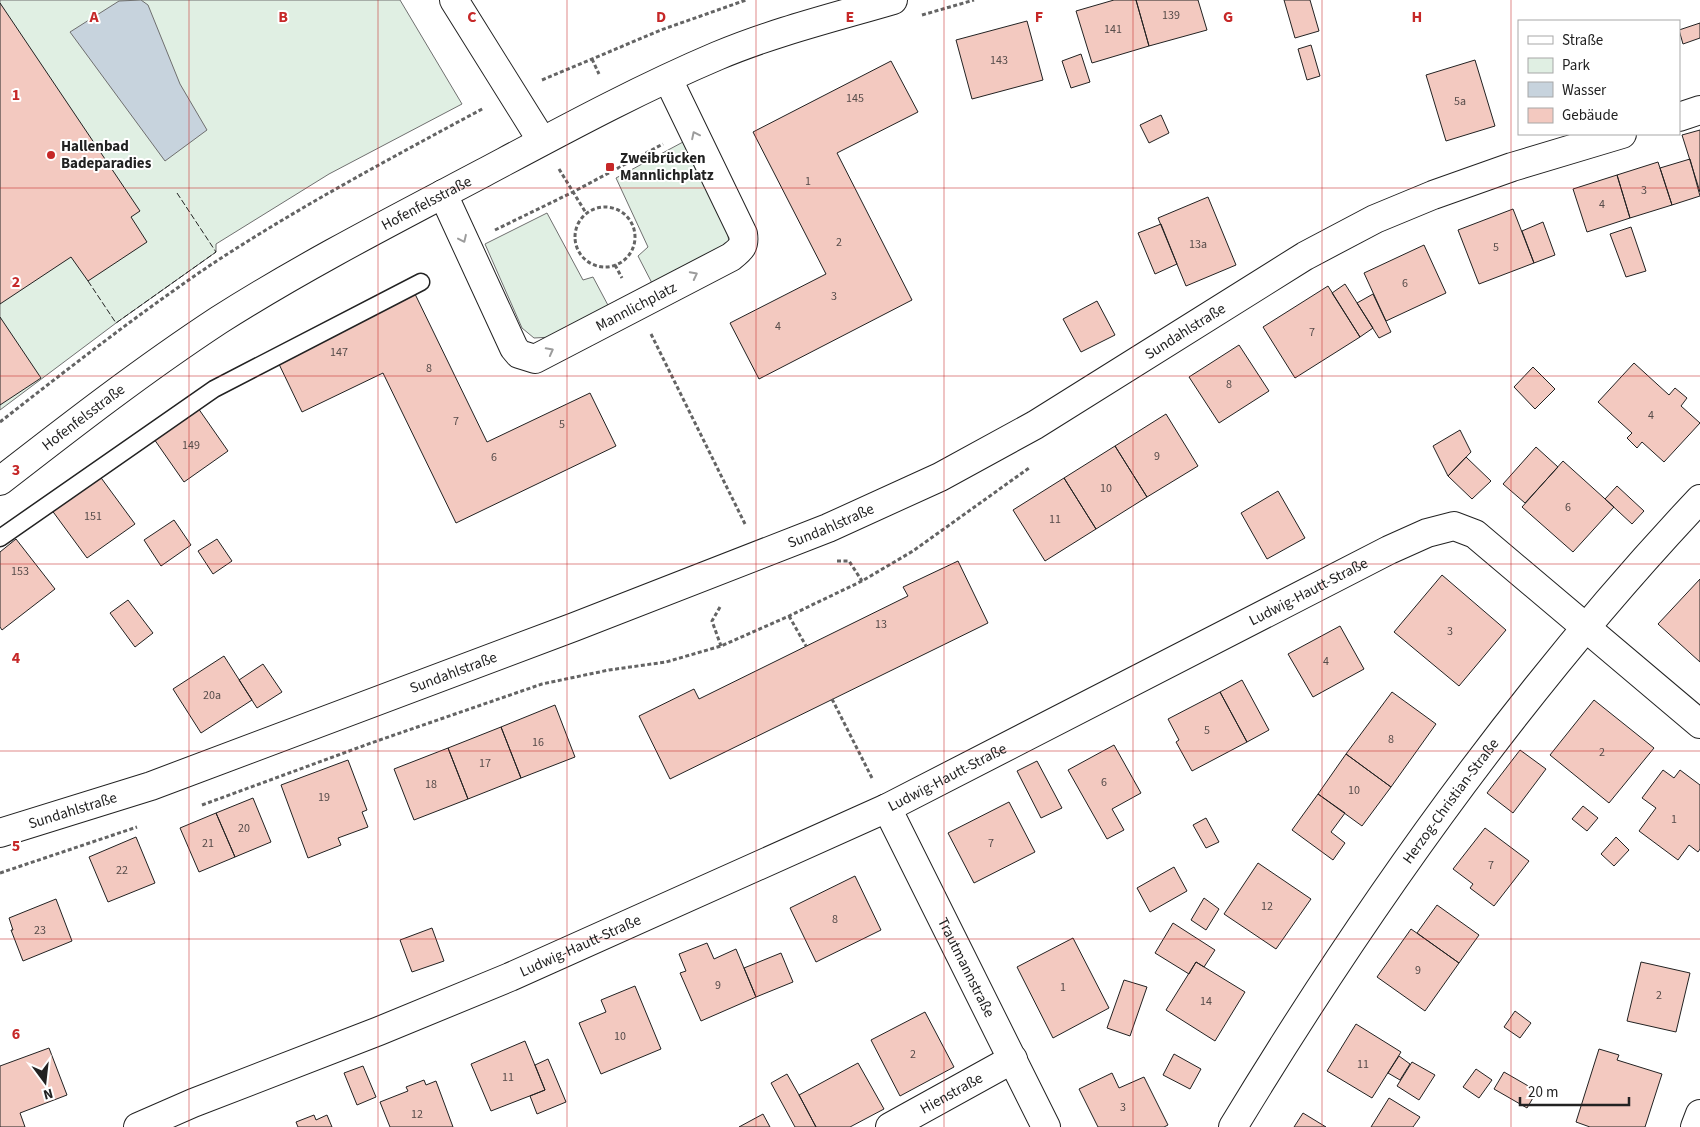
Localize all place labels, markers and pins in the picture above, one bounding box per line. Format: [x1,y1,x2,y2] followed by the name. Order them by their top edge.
[61,136,152,174] place label: Hallenbad Badeparadies
[620,148,714,186] place label: Zweibrücken Mannlichplatz
[45,149,57,161] marker: Hallenbad Badeparadies
[604,161,616,173] marker: Zweibrücken Mannlichplatz

